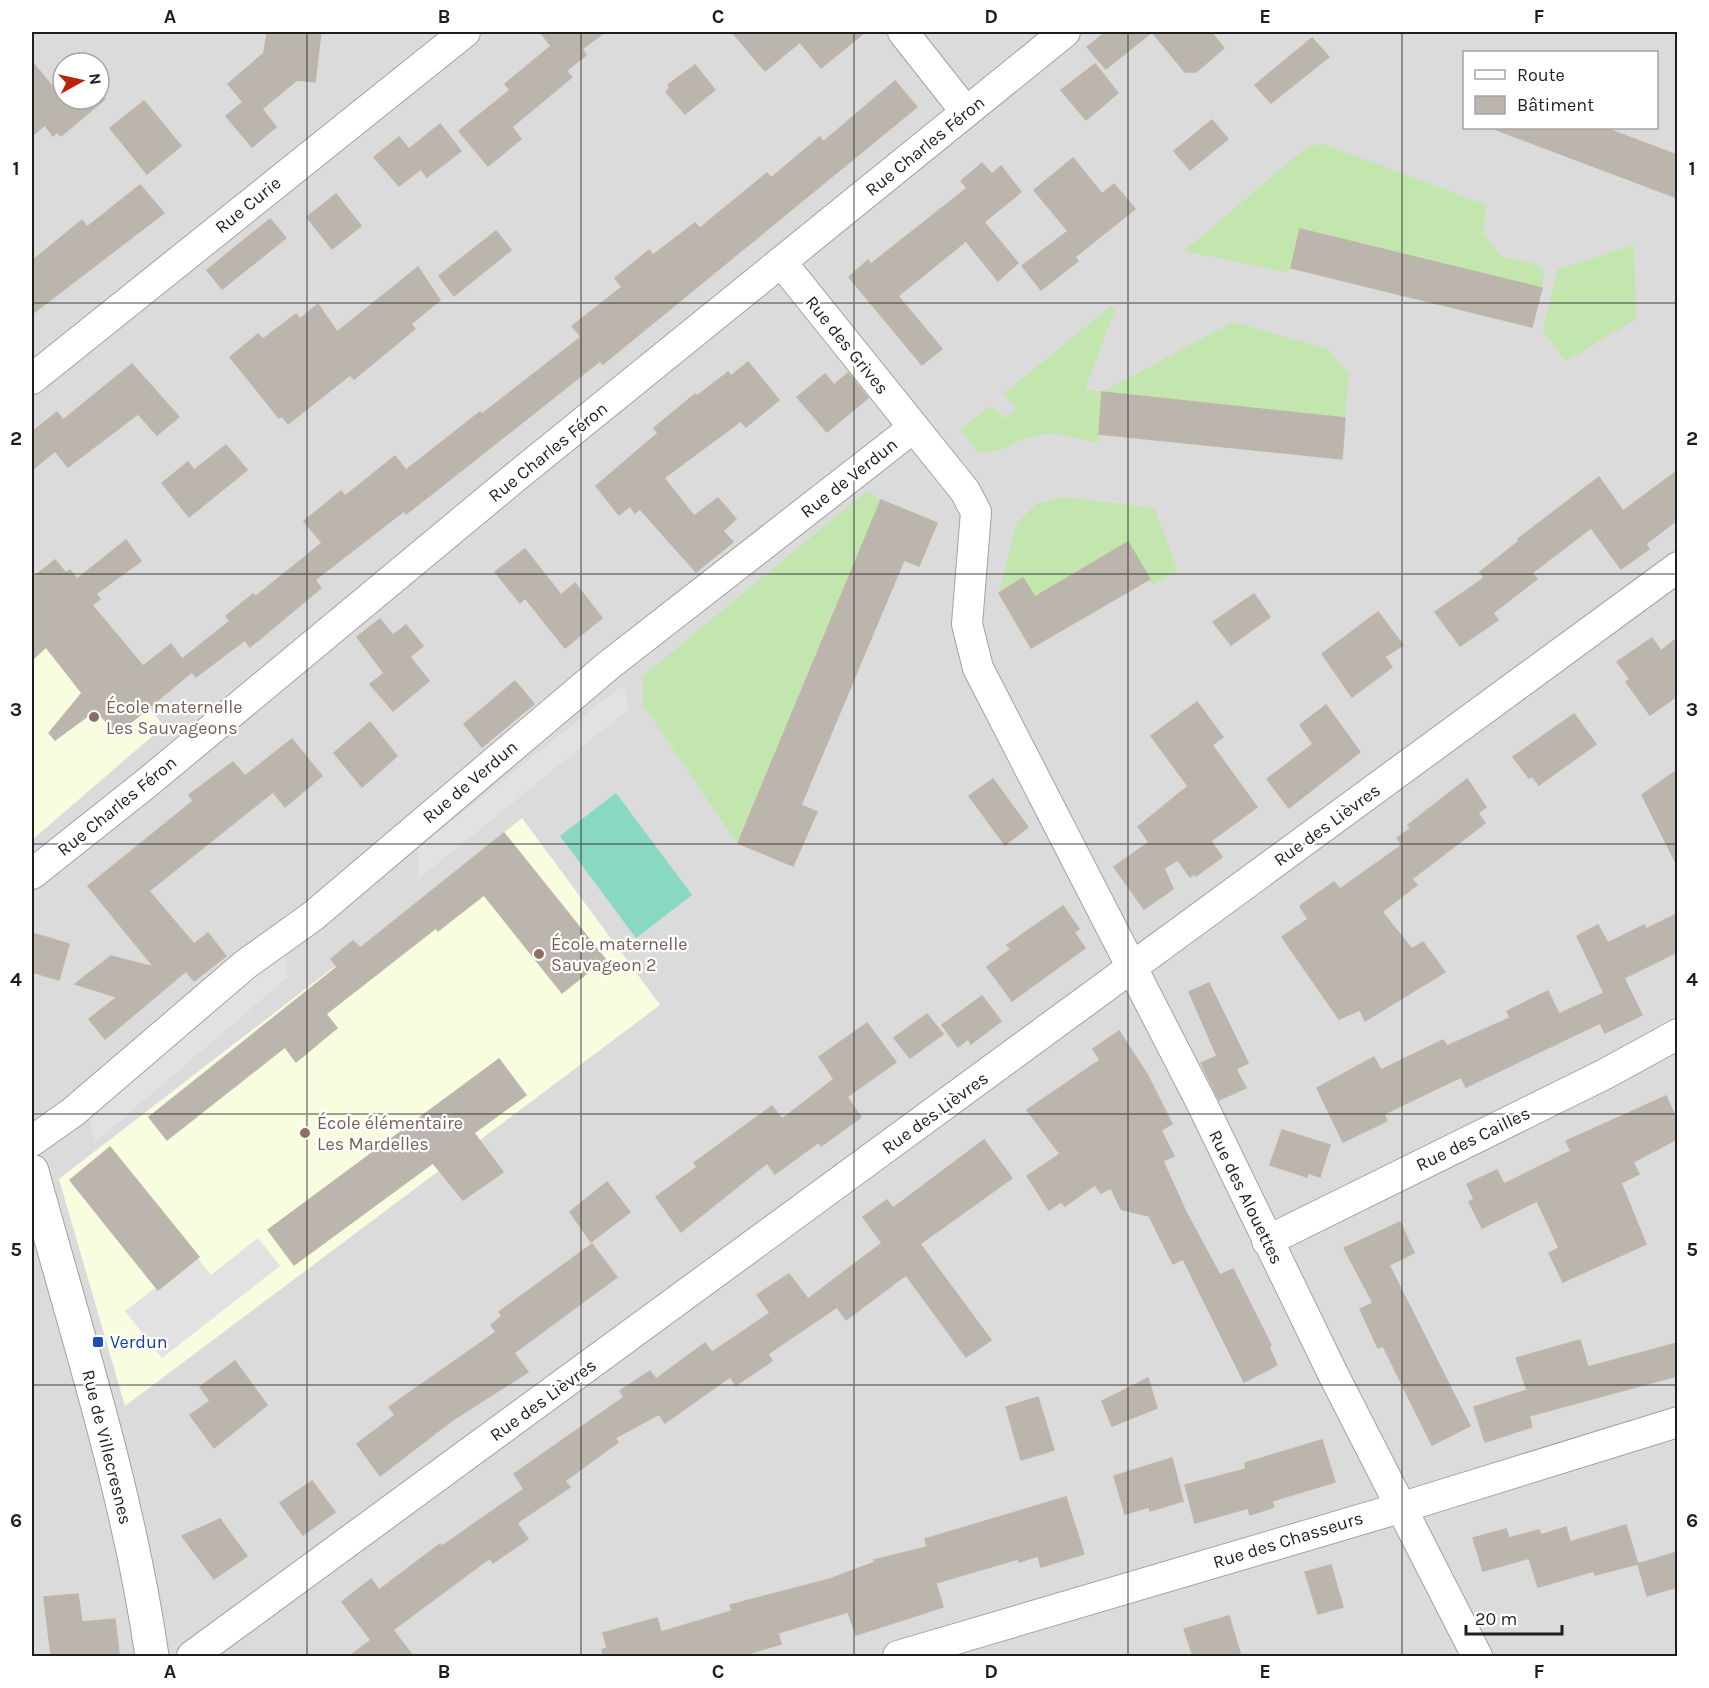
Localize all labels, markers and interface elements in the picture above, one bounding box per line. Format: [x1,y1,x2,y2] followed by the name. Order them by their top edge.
[164,5,177,28] text: A
[438,5,450,28] text: B
[712,5,724,28] text: C
[984,5,998,28] text: D
[1259,5,1271,28] text: E
[1534,5,1545,28] text: F
[51,51,111,111] north arrow
[1463,51,1658,129] legend
[1517,64,1565,86] text: Route
[85,72,106,86] text: N
[861,91,989,201] street label: Rue Charles Féron
[1517,94,1594,116] text: Bâtiment
[12,157,20,180] text: 1
[1688,157,1696,180] text: 1
[211,172,285,238] street label: Rue Curie
[801,291,893,399] street label: Rue des Grives
[484,397,612,507] street label: Rue Charles Féron
[10,427,22,450] text: 2
[1686,427,1698,450] text: 2
[796,433,902,523] street label: Rue de Verdun
[106,695,243,739] place label: École maternelle Les Sauvageons
[10,698,22,721] text: 3
[1686,698,1698,721] text: 3
[87,710,101,724] marker: École maternelle Les Sauvageons
[418,736,522,828] street label: Rue de Verdun
[53,751,181,861] street label: Rue Charles Féron
[1269,779,1385,871] street label: Rue des Lièvres
[551,932,688,976] place label: École maternelle Sauvageon 2
[532,947,546,961] marker: École maternelle Sauvageon 2
[10,968,22,991] text: 4
[1686,968,1698,991] text: 4
[877,1067,993,1159] street label: Rue des Lièvres
[1412,1102,1534,1176] street label: Rue des Cailles
[317,1111,463,1155] place label: École élémentaire Les Mardelles
[298,1126,312,1140] marker: École élémentaire Les Mardelles
[1204,1126,1288,1268] street label: Rue des Alouettes
[10,1238,22,1261] text: 5
[1686,1238,1698,1261] text: 5
[110,1331,168,1353] place label: Verdun
[91,1335,105,1349] marker: Verdun
[485,1354,601,1446] street label: Rue des Lièvres
[77,1367,137,1527] street label: Rue de Villecresnes
[1210,1507,1366,1573] street label: Rue des Chasseurs
[10,1509,22,1532] text: 6
[1686,1509,1698,1532] text: 6
[1466,1598,1562,1636] scale bar
[1475,1608,1517,1630] text: 20 m
[164,1660,177,1683] text: A
[438,1660,450,1683] text: B
[712,1660,724,1683] text: C
[984,1660,998,1683] text: D
[1259,1660,1271,1683] text: E
[1534,1660,1545,1683] text: F

